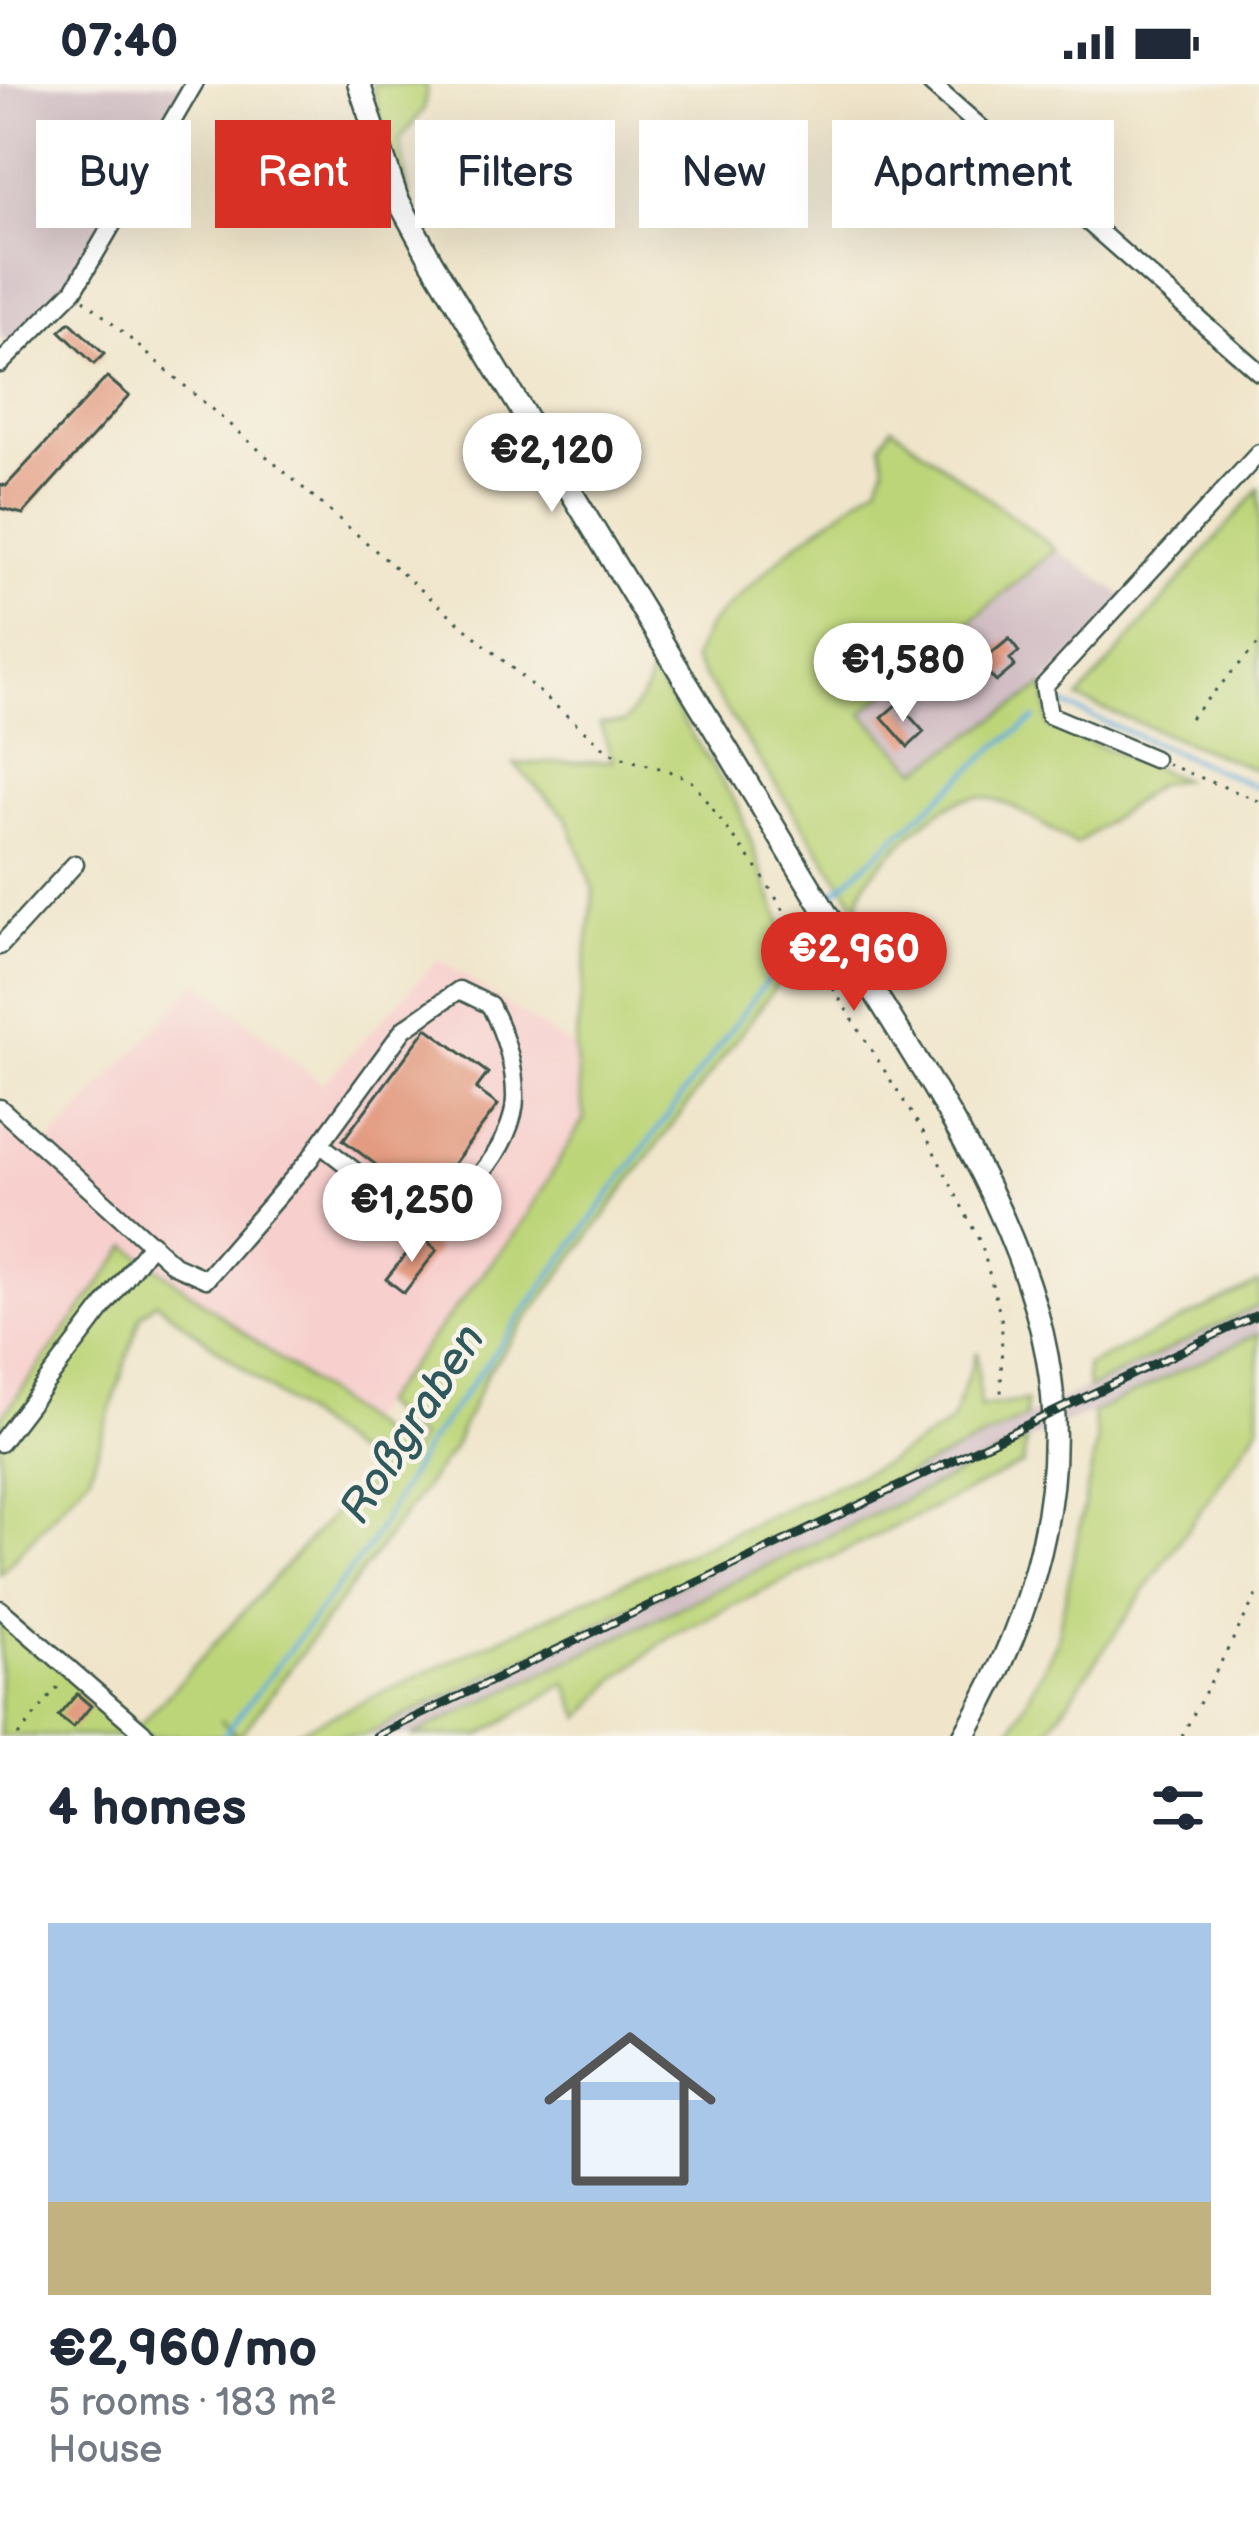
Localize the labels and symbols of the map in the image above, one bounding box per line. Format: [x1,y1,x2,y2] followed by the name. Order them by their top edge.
[454,413,650,515] pin: €2,120
[805,623,1001,725] pin: €1,580
[756,912,952,1014] pin: €2,960
[314,1163,510,1265] pin: €1,250
[328,1314,498,1534] water label: Roßgraben

